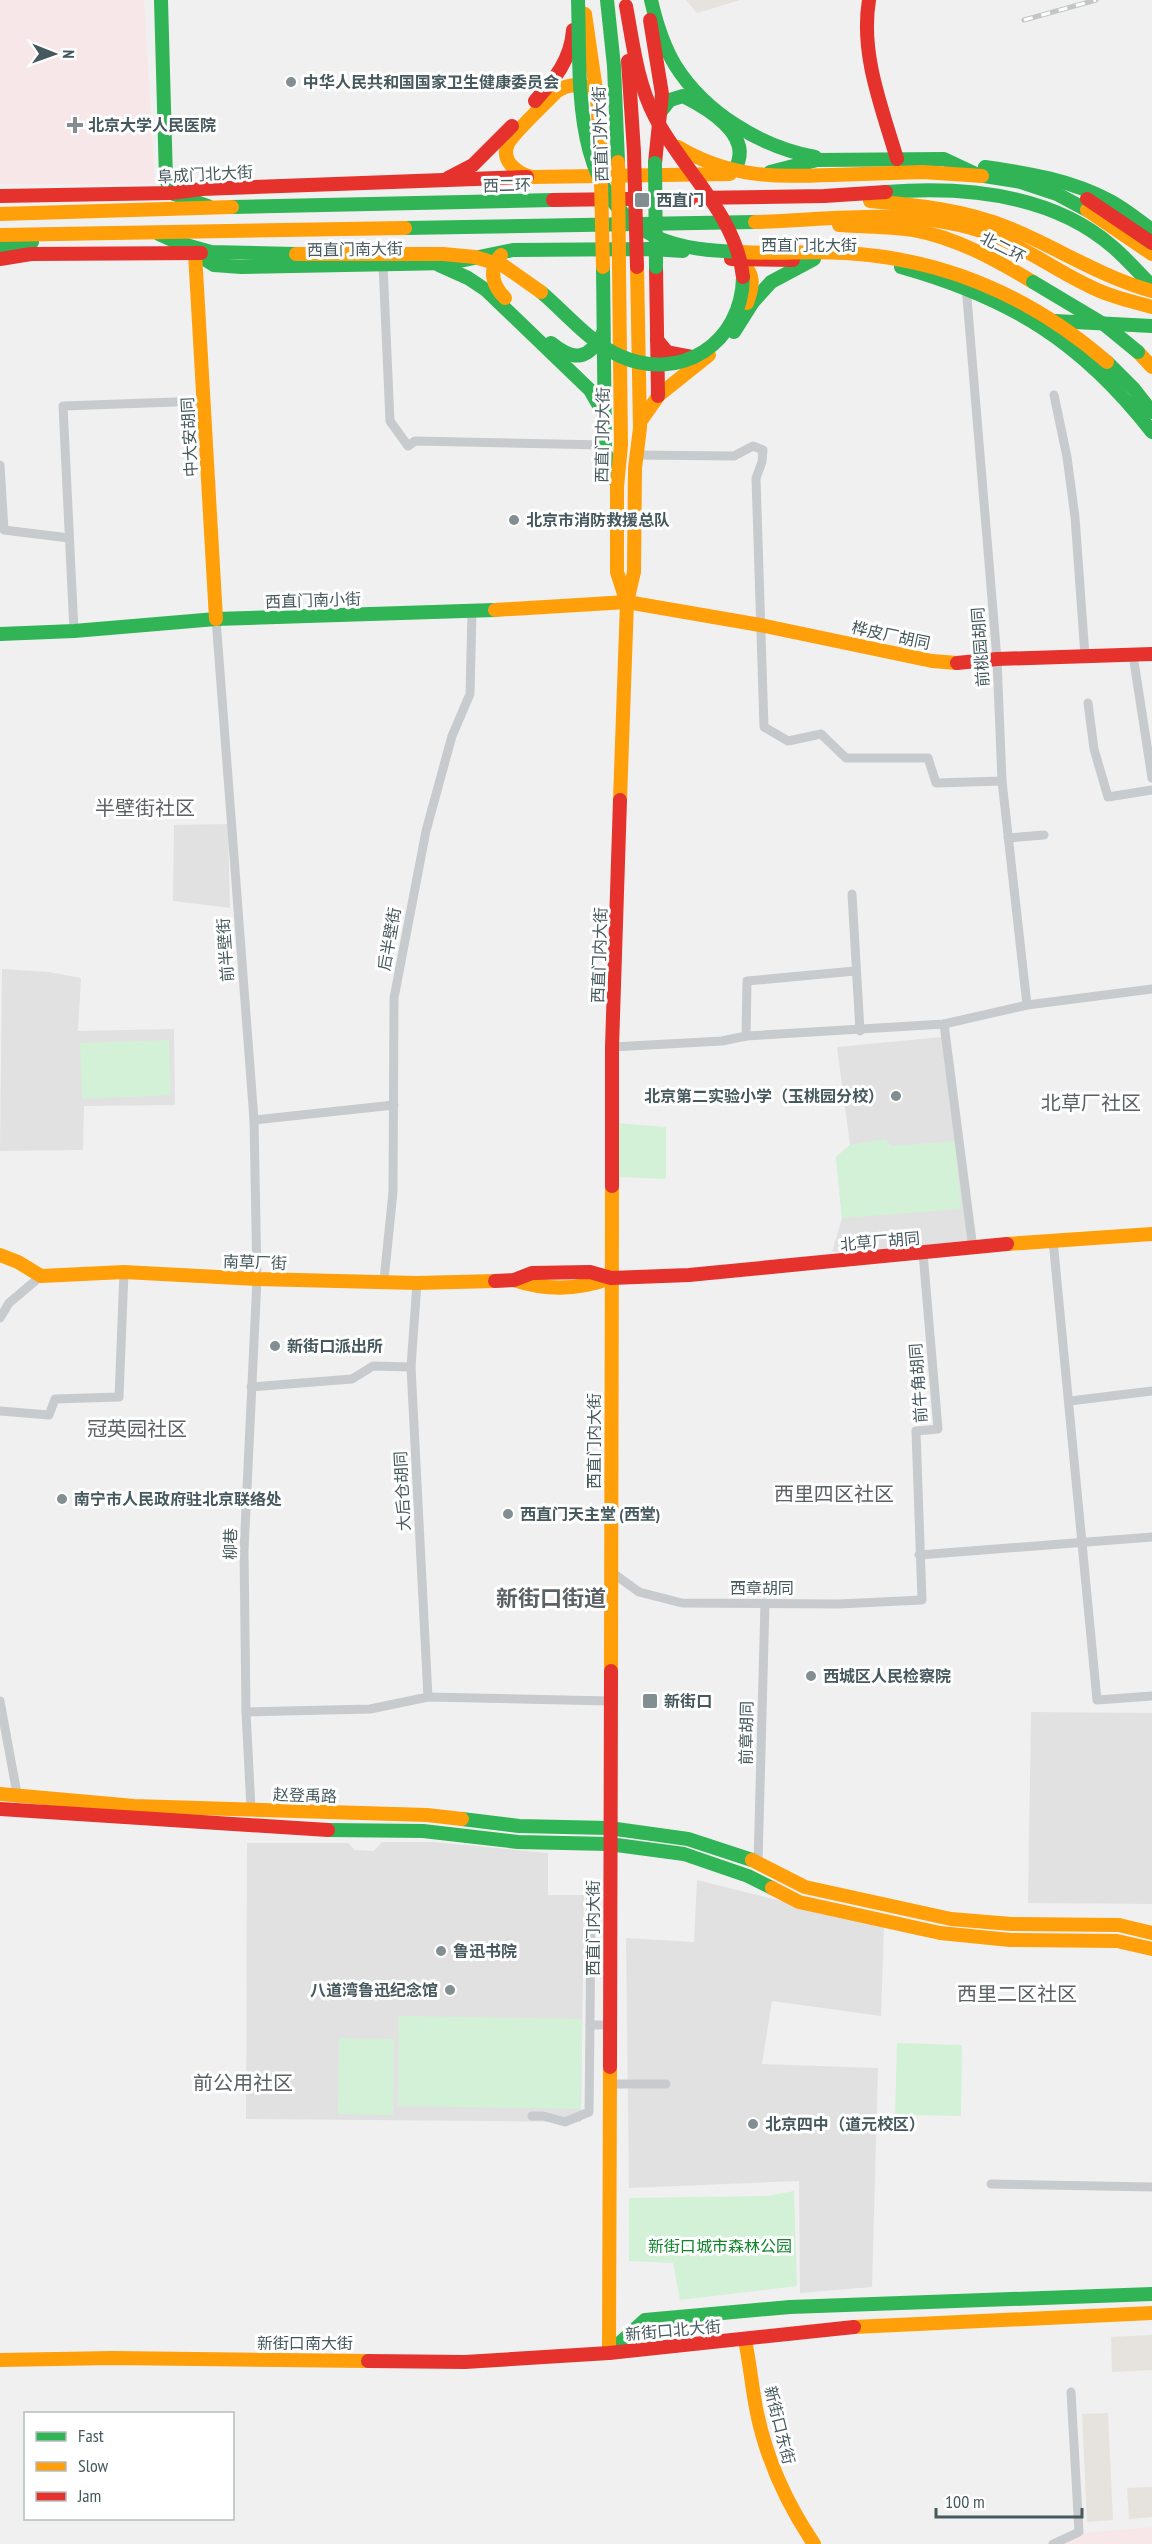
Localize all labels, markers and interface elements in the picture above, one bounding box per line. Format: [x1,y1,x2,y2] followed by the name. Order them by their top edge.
[24,24,84,84] north arrow
[59,50,79,59] text: N
[303,72,559,92] place label: 中华人民共和国国家卫生健康委员会
[284,75,298,89] marker: 中华人民共和国国家卫生健康委员会
[588,86,612,182] street label: 西直门外大街
[88,115,216,135] place label: 北京大学人民医院
[66,116,84,134] marker: 北京大学人民医院
[157,162,253,186] street label: 阜成门北大街
[483,175,531,195] street label: 西二环
[656,190,704,210] place label: 西直门
[633,191,651,209] marker: 西直门
[977,227,1029,267] street label: 北二环
[761,235,857,255] street label: 西直门北大街
[307,238,403,260] street label: 西直门南大街
[591,387,613,483] street label: 西直门内大街
[177,397,201,477] street label: 中大安胡同
[526,510,670,530] place label: 北京市消防救援总队
[507,513,521,527] marker: 北京市消防救援总队
[265,588,361,612] street label: 西直门南小街
[967,606,993,688] street label: 前桃园胡同
[850,617,932,653] street label: 桦皮厂胡同
[95,795,195,821] district label: 半壁街社区
[374,906,404,972] street label: 后半壁街
[587,907,611,1003] street label: 西直门内大街
[213,917,237,983] street label: 前半壁街
[644,1086,884,1106] place label: 北京第二实验小学（玉桃园分校）
[889,1089,903,1103] marker: 北京第二实验小学（玉桃园分校）
[1041,1090,1141,1116] district label: 北草厂社区
[839,1228,921,1254] street label: 北草厂胡同
[223,1251,287,1273] street label: 南草厂街
[287,1336,383,1356] place label: 新街口派出所
[268,1339,282,1353] marker: 新街口派出所
[905,1342,931,1424] street label: 前牛角胡同
[584,1393,604,1489] street label: 西直门内大街
[87,1416,187,1442] district label: 冠英园社区
[390,1451,414,1531] street label: 大后仓胡同
[774,1481,894,1507] district label: 西里四区社区
[74,1489,282,1509] place label: 南宁市人民政府驻北京联络处
[55,1492,69,1506] marker: 南宁市人民政府驻北京联络处
[520,1504,660,1524] place label: 西直门天主堂 (西堂)
[501,1507,515,1521] marker: 西直门天主堂 (西堂)
[220,1528,240,1560] street label: 柳巷
[730,1578,794,1598] street label: 西章胡同
[496,1584,606,1612] district label: 新街口街道
[823,1666,951,1686] place label: 西城区人民检察院
[804,1669,818,1683] marker: 西城区人民检察院
[664,1691,712,1711] place label: 新街口
[641,1692,659,1710] marker: 新街口
[735,1701,757,1765] street label: 前章胡同
[273,1784,337,1806] street label: 赵登禹路
[583,1880,603,1976] street label: 西直门内大街
[453,1941,517,1961] place label: 鲁迅书院
[434,1944,448,1958] marker: 鲁迅书院
[310,1980,438,2000] place label: 八道湾鲁迅纪念馆
[957,1981,1077,2007] district label: 西里二区社区
[443,1983,457,1997] marker: 八道湾鲁迅纪念馆
[193,2070,293,2096] district label: 前公用社区
[765,2114,925,2134] place label: 北京四中（道元校区）
[746,2117,760,2131] marker: 北京四中（道元校区）
[648,2236,792,2256] park label: 新街口城市森林公园
[624,2316,722,2344] street label: 新街口北大街
[257,2333,353,2353] street label: 新街口南大街
[761,2384,799,2466] street label: 新街口东街
[24,2412,234,2520] legend
[78,2424,104,2447] text: Fast
[78,2454,109,2477] text: Slow
[936,2481,1082,2519] scale bar
[77,2484,101,2507] text: Jam
[945,2490,985,2513] text: 100 m

